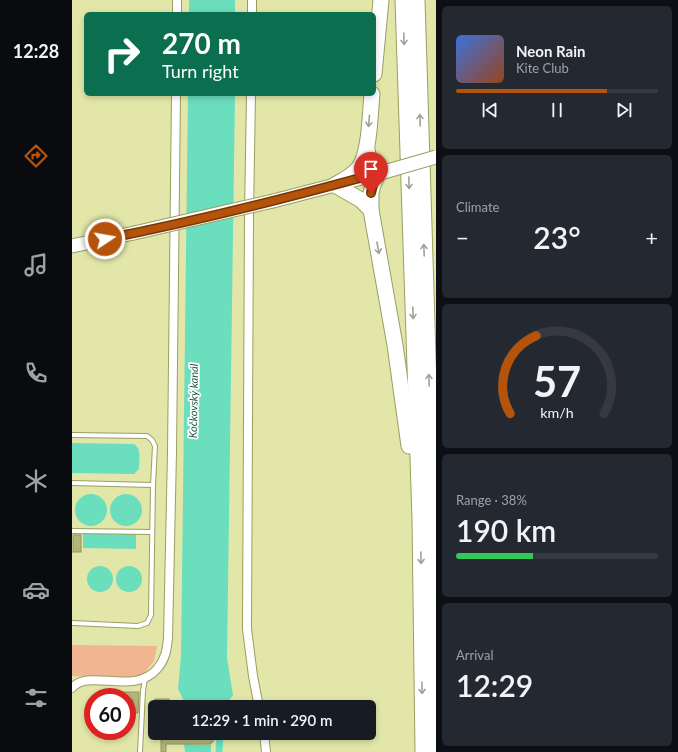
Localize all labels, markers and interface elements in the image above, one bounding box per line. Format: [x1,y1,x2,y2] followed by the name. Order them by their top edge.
[162,26,241,60] text: 270 m
[96,28,148,80] icon: right
[401,32,408,45] one-way arrow
[13,40,59,62] text: 12:28
[516,42,585,60] text: Neon Rain
[162,60,239,82] text: Turn right
[516,60,569,76] text: Kite Club
[479,99,501,121] icon: previous
[546,99,568,121] icon: pause
[613,99,635,121] icon: next
[366,114,373,127] one-way arrow
[416,114,424,127] one-way arrow
[22,142,50,170] icon: directions
[354,152,388,193] pin
[360,158,382,180] icon: arrive
[405,176,412,189] one-way arrow
[456,199,499,215] text: Climate
[84,218,126,260] position arrow
[533,219,581,255] text: 23°
[456,224,469,251] text: −
[645,224,658,251] text: +
[375,242,383,255] one-way arrow
[421,244,428,257] one-way arrow
[22,251,50,279] icon: music
[409,306,417,319] one-way arrow
[533,356,581,406] text: 57
[22,359,50,387] icon: phone
[186,363,200,438] water label: Kočkovský kanál
[425,374,432,387] one-way arrow
[540,404,574,421] text: km/h
[22,467,50,495] icon: climate
[456,492,527,508] text: Range · 38%
[456,512,556,548] text: 190 km
[417,551,425,564] one-way arrow
[22,576,50,604] icon: car
[456,647,493,663] text: Arrival
[456,667,533,703] text: 12:29
[419,681,426,694] one-way arrow
[22,684,50,712] icon: filters
[84,688,136,740] speed limit sign: 60
[192,711,332,729] text: 12:29 · 1 min · 290 m

